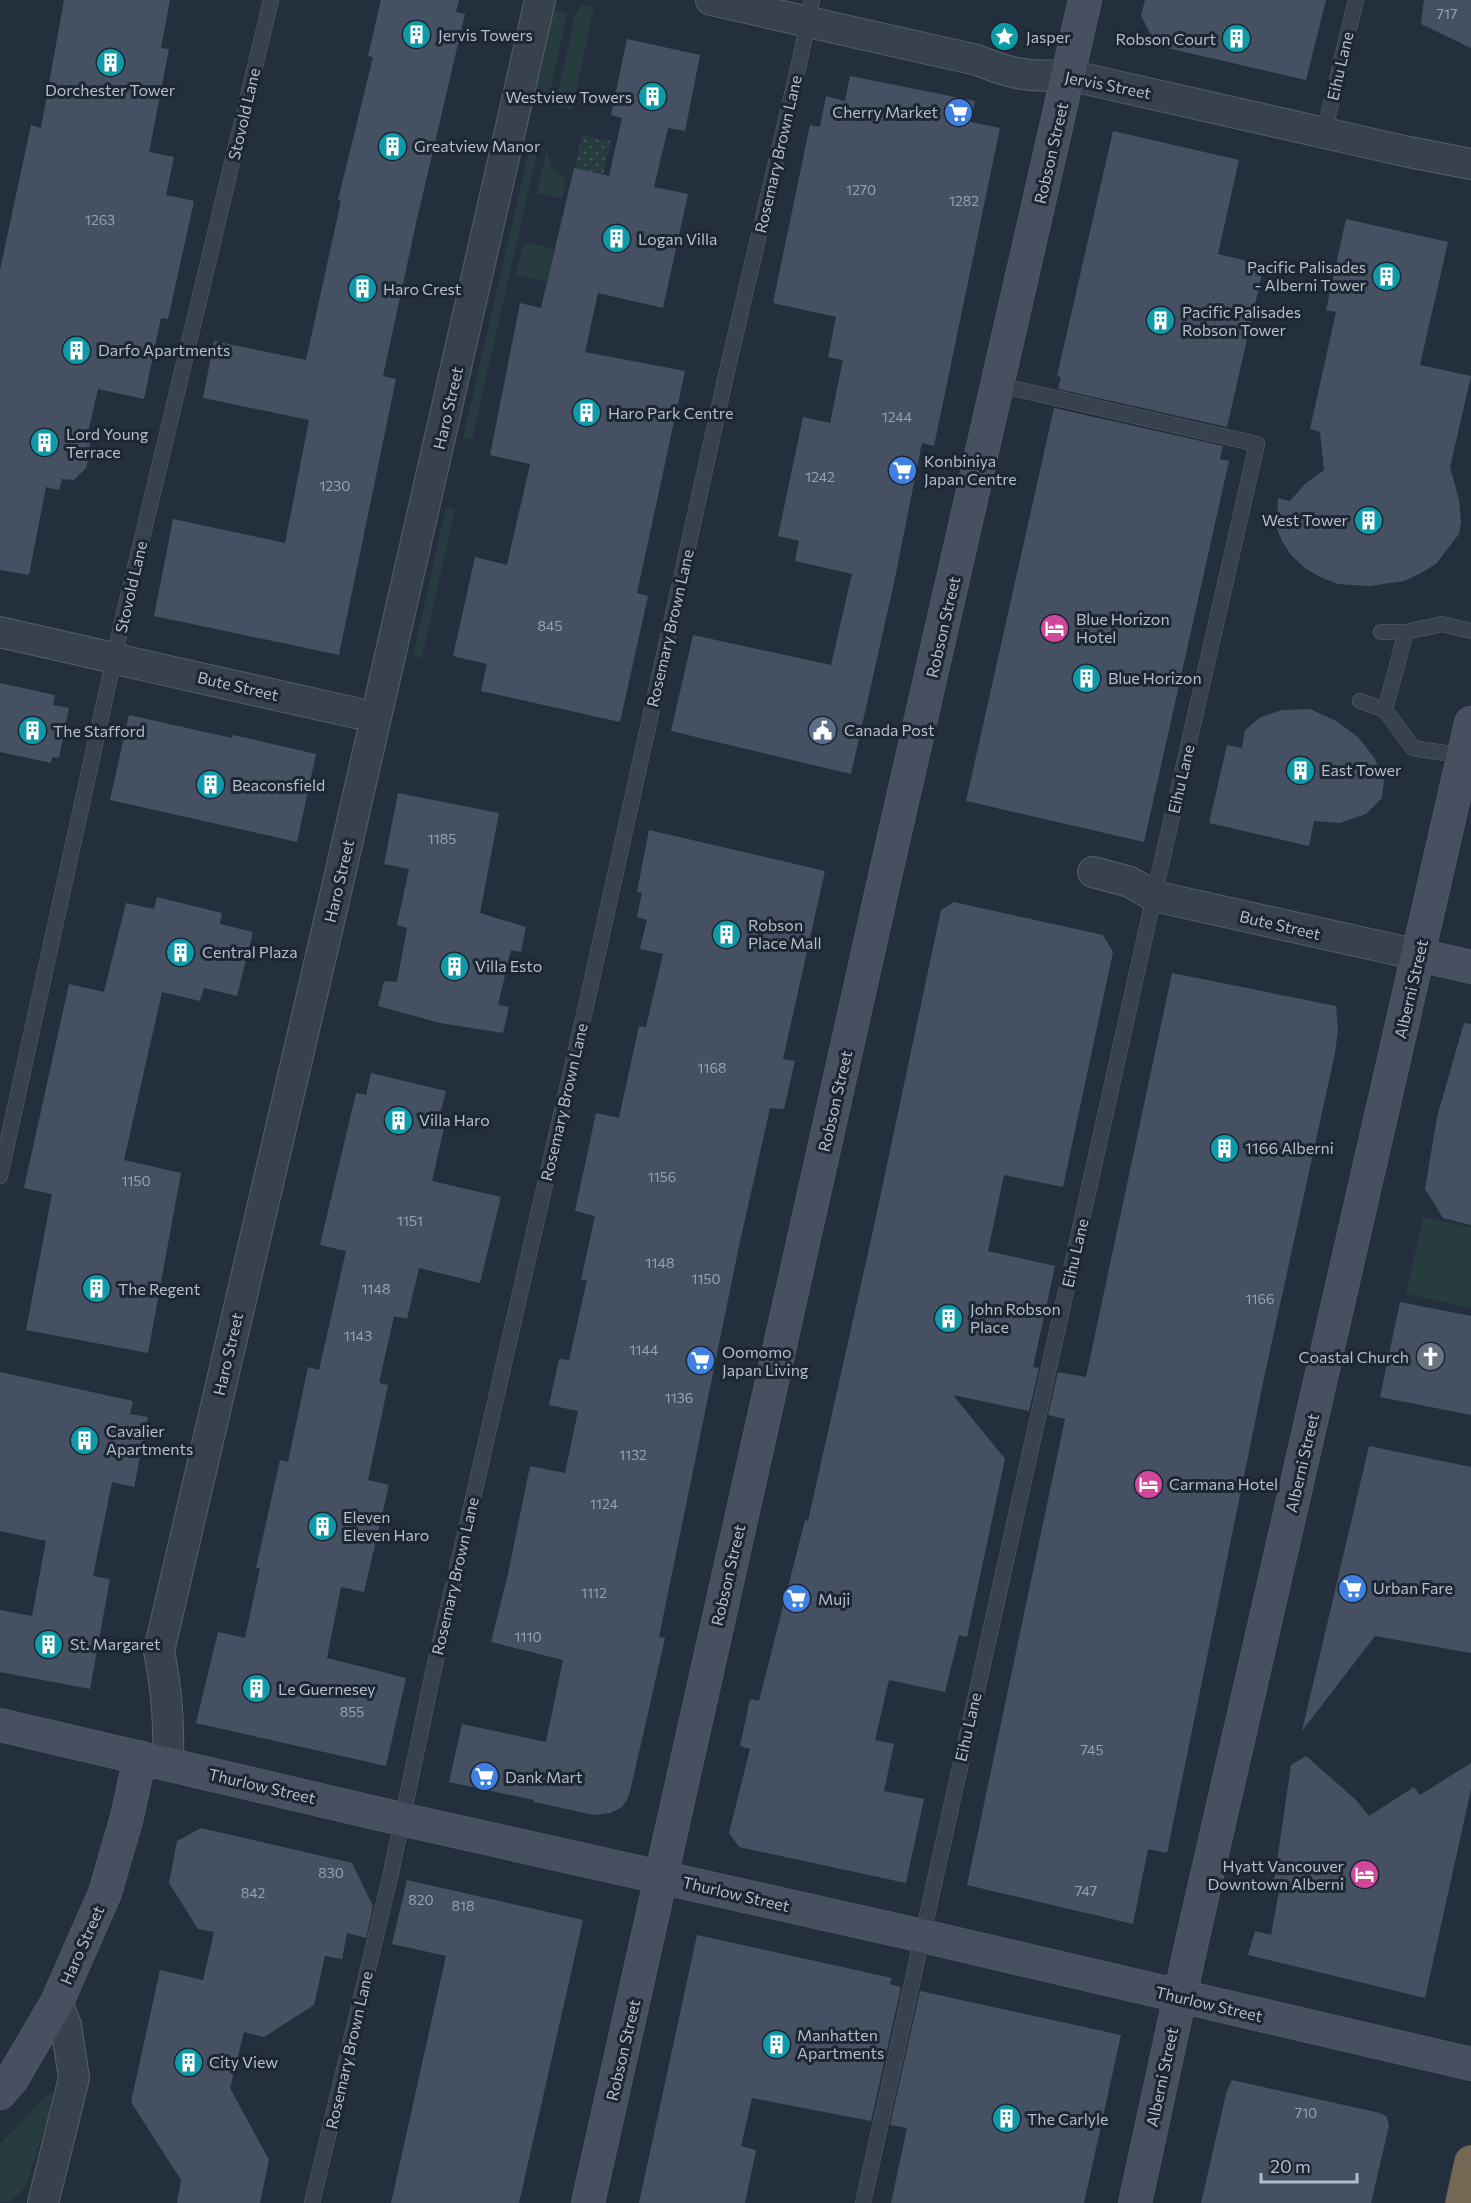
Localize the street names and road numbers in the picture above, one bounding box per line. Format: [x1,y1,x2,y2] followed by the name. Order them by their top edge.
[1322,30,1357,102] street label: Eihu Lane
[224,66,263,162] street label: Stovold Lane
[1063,67,1153,102] street label: Jervis Street
[750,73,805,235] street label: Rosemary Brown Lane
[1030,100,1071,205] street label: Robson Street
[429,364,466,451] street label: Haro Street
[111,539,150,635] street label: Stovold Lane
[642,547,697,709] street label: Rosemary Brown Lane
[922,574,963,679] street label: Robson Street
[196,667,281,704] street label: Bute Street
[1163,743,1198,815] street label: Eihu Lane
[320,837,357,924] street label: Haro Street
[1238,906,1323,943] street label: Bute Street
[1390,937,1431,1040] street label: Alberni Street
[536,1021,591,1183] street label: Rosemary Brown Lane
[814,1048,855,1153] street label: Robson Street
[1057,1217,1092,1289] street label: Eihu Lane
[209,1310,246,1397] street label: Haro Street
[1281,1411,1322,1514] street label: Alberni Street
[427,1495,482,1657] street label: Rosemary Brown Lane
[707,1522,748,1627] street label: Robson Street
[950,1691,985,1763] street label: Eihu Lane
[207,1764,318,1807] street label: Thurlow Street
[681,1872,792,1915] street label: Thurlow Street
[56,1902,108,1987] street label: Haro Street
[321,1969,376,2131] street label: Rosemary Brown Lane
[1154,1982,1265,2025] street label: Thurlow Street
[602,1997,643,2102] street label: Robson Street
[1142,2025,1181,2128] street label: Alberni Street

